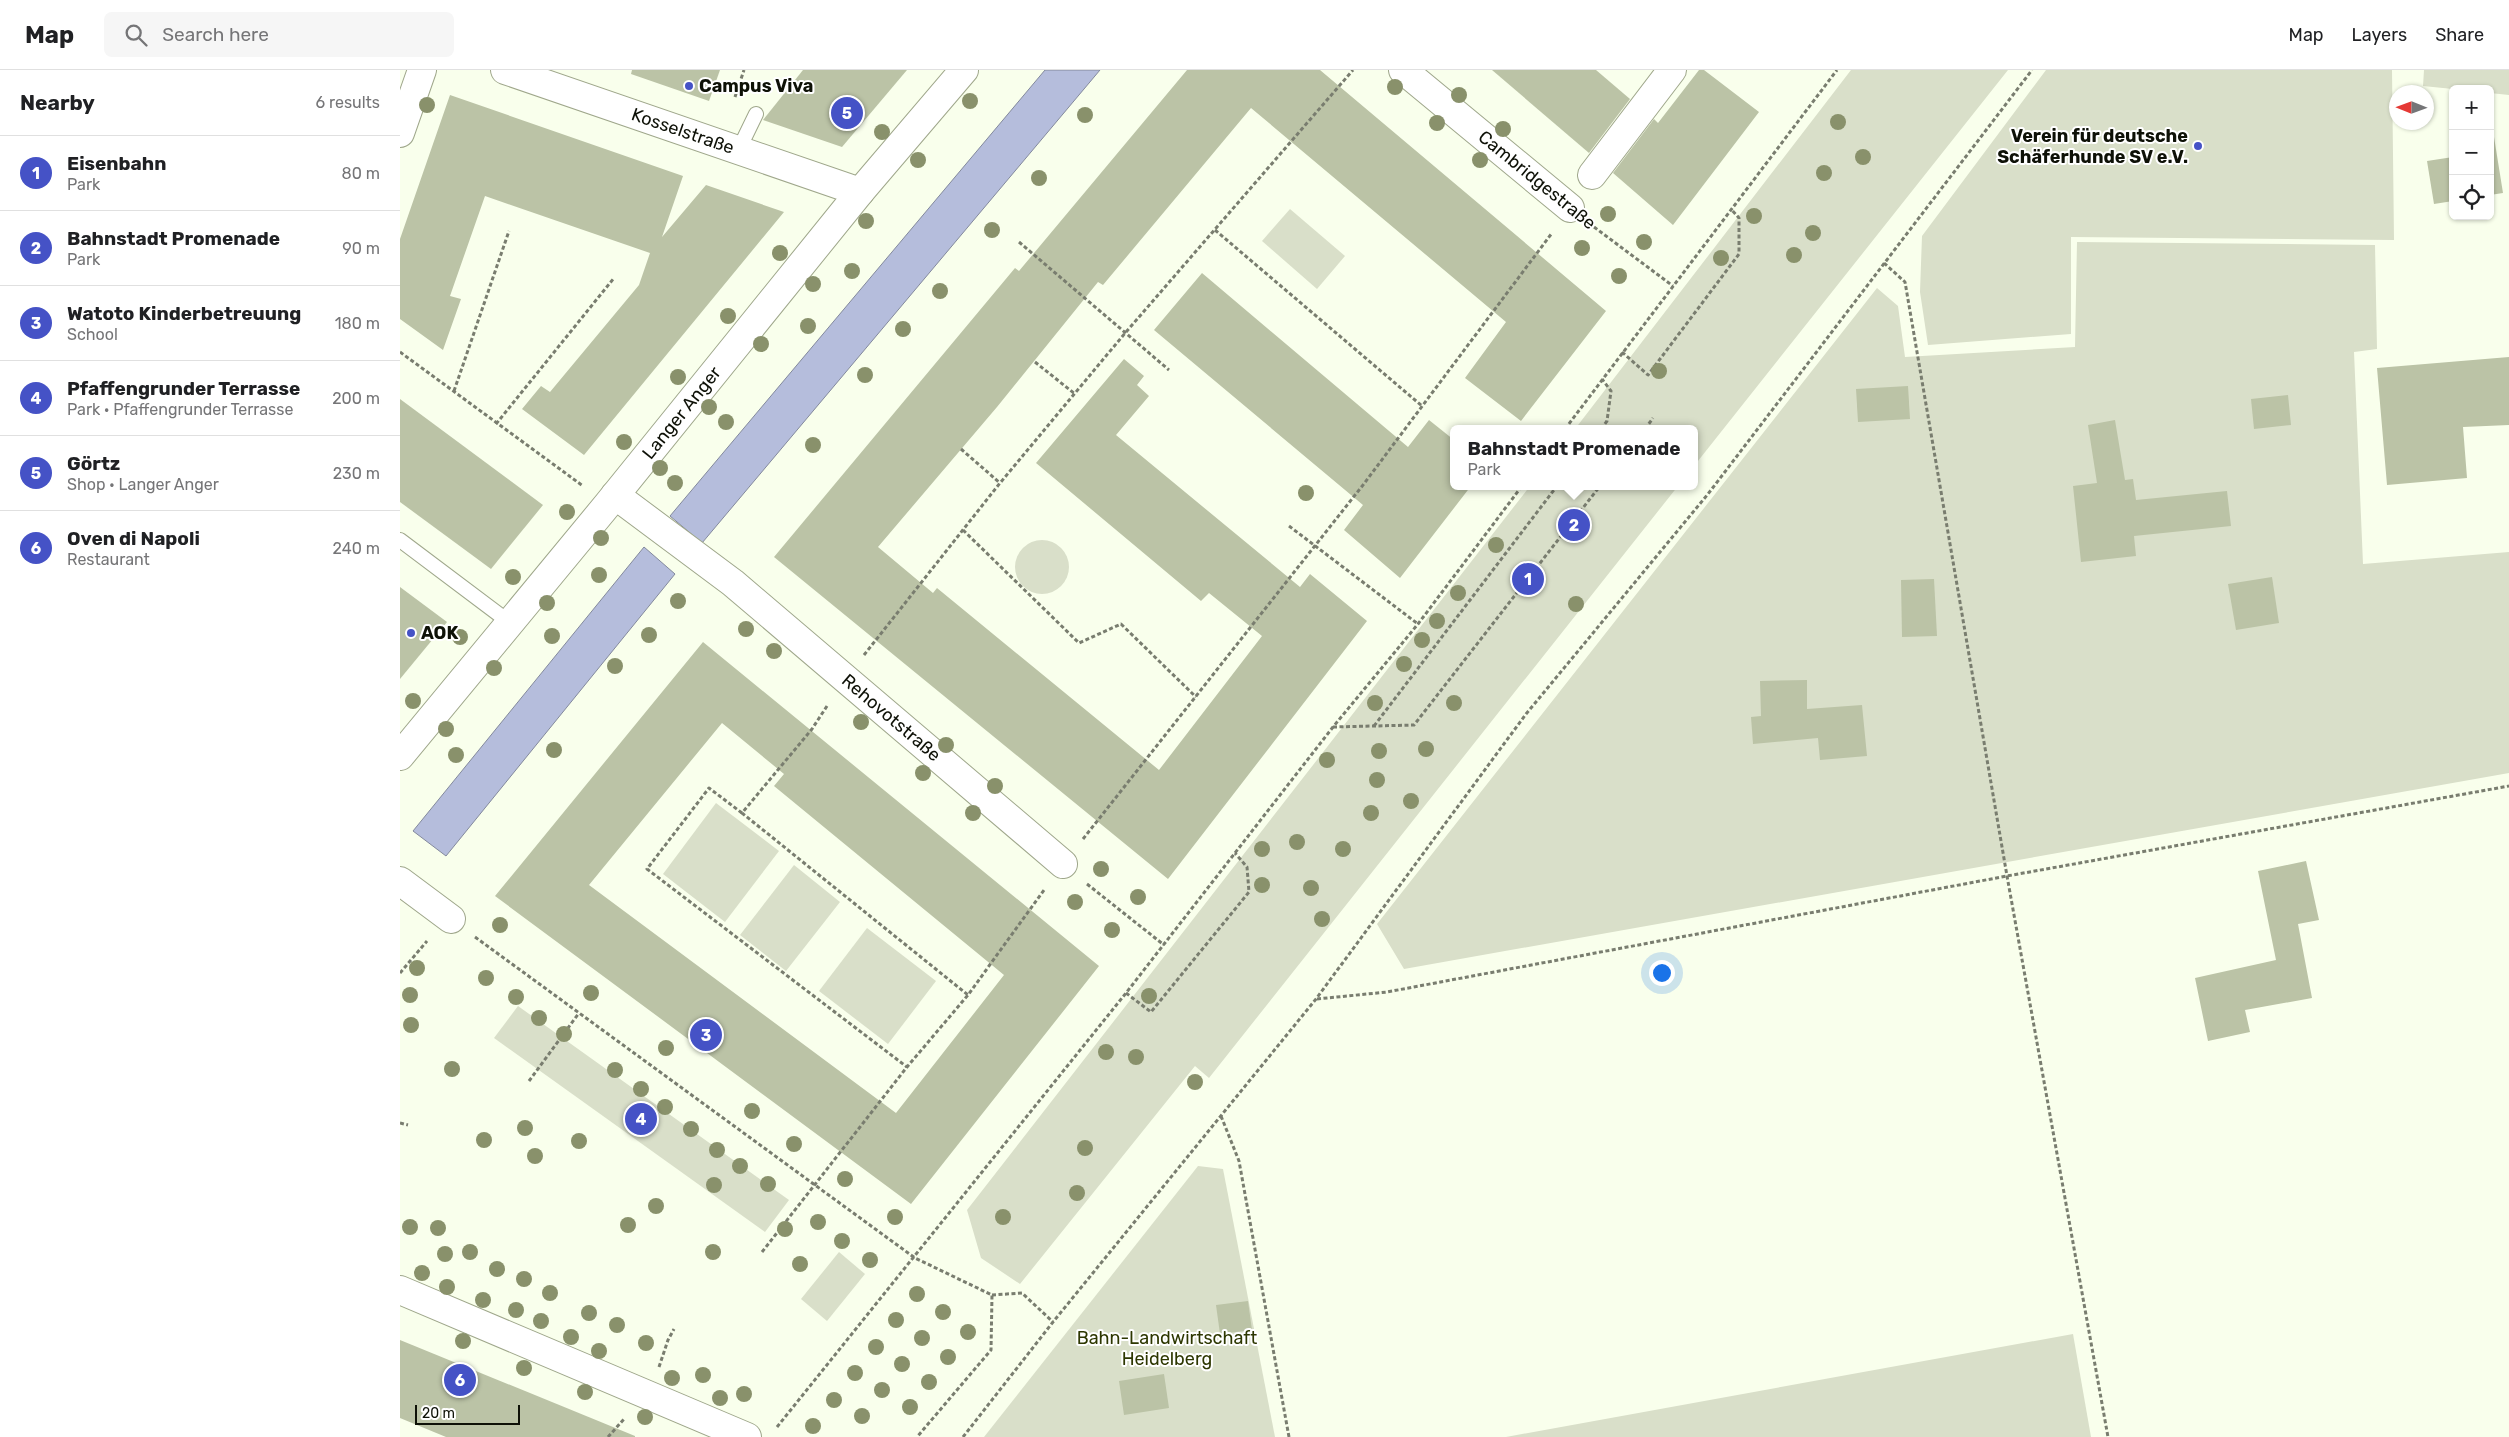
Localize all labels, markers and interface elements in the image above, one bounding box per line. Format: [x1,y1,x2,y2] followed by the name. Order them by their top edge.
[104,12,454,57] search box
[25,21,74,49] text: Map
[122,21,150,49] icon: search
[162,23,269,46] text: Search here
[2289,24,2324,46] text: Map
[2352,24,2407,46] text: Layers
[2435,24,2484,46] text: Share
[699,75,813,97] place label: Campus Viva
[683,80,695,92] marker: Campus Viva
[2389,85,2434,130] north arrow
[2449,85,2494,220] map controls
[2449,85,2494,130] button: +
[20,90,95,115] text: Nearby
[315,93,380,112] text: 6 results
[831,94,863,132] pin: 5
[629,103,737,159] street label: Kosselstraße
[1997,125,2188,168] place label: Verein für deutsche Schäferhunde SV e.V.
[1474,126,1600,234] street label: Cambridgestraße
[2449,130,2494,175] button: −
[2192,140,2204,152] marker: Verein für deutsche Schäferhunde SV e.V.
[67,152,166,175] text: Eisenbahn
[32,164,40,183] text: 1
[342,164,380,183] text: 80 m
[67,175,100,194] text: Park
[2449,175,2494,220] button: locate
[67,227,280,250] text: Bahnstadt Promenade
[31,239,41,258] text: 2
[342,239,380,258] text: 90 m
[67,250,100,269] text: Park
[67,302,301,325] text: Watoto Kinderbetreuung
[31,314,41,333] text: 3
[335,314,380,333] text: 180 m
[67,325,118,344] text: School
[638,362,726,464] street label: Langer Anger
[67,377,300,400] text: Pfaffengrunder Terrasse
[31,389,41,408] text: 4
[332,389,380,408] text: 200 m
[67,400,293,419] text: Park · Pfaffengrunder Terrasse
[1450,425,1698,490] popup
[1468,437,1681,460] text: Bahnstadt Promenade
[67,452,120,475] text: Görtz
[1468,460,1501,479] text: Park
[31,464,41,483] text: 5
[333,464,380,483] text: 230 m
[67,475,219,494] text: Shop · Langer Anger
[1558,506,1590,544] pin: 2
[67,527,200,550] text: Oven di Napoli
[31,539,41,558] text: 6
[333,539,380,558] text: 240 m
[67,550,150,569] text: Restaurant
[1512,560,1544,598] pin: 1
[421,622,458,644] place label: AOK
[405,627,417,639] marker: AOK
[837,669,945,766] street label: Rehovotstraße
[1649,960,1675,986] your location
[690,1016,722,1054] pin: 3
[625,1100,657,1138] pin: 4
[1077,1327,1257,1370] park label: Bahn-Landwirtschaft Heidelberg
[444,1361,476,1399] pin: 6
[415,1402,520,1425] scale bar
[422,1405,455,1422] text: 20 m

